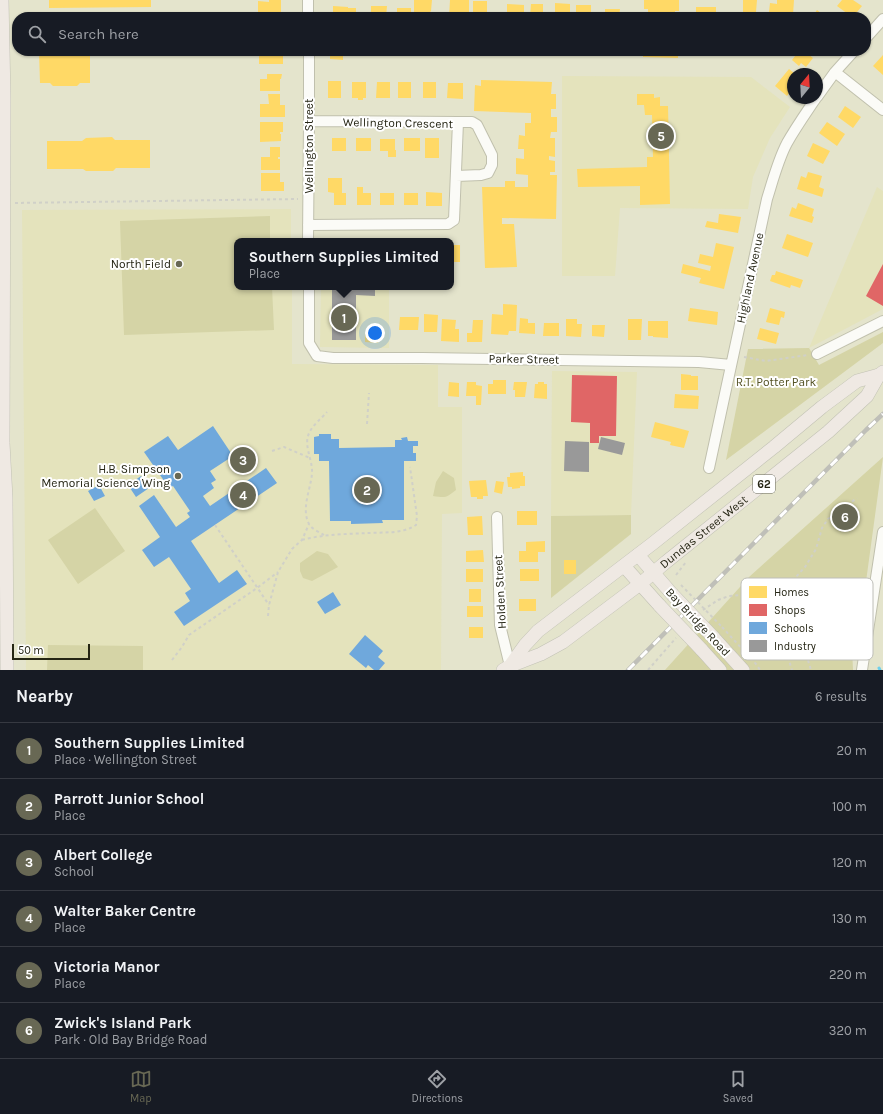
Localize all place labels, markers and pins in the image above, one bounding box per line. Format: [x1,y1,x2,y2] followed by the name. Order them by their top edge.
[648,121,674,151] pin: 5
[111,257,171,271] place label: North Field
[174,259,184,269] marker: North Field
[331,303,357,333] pin: 1
[230,445,256,475] pin: 3
[41,462,170,490] place label: H.B. Simpson Memorial Science Wing
[173,471,183,481] marker: H.B. Simpson Memorial Science Wing
[354,475,380,505] pin: 2
[230,480,256,510] pin: 4
[832,502,858,532] pin: 6

